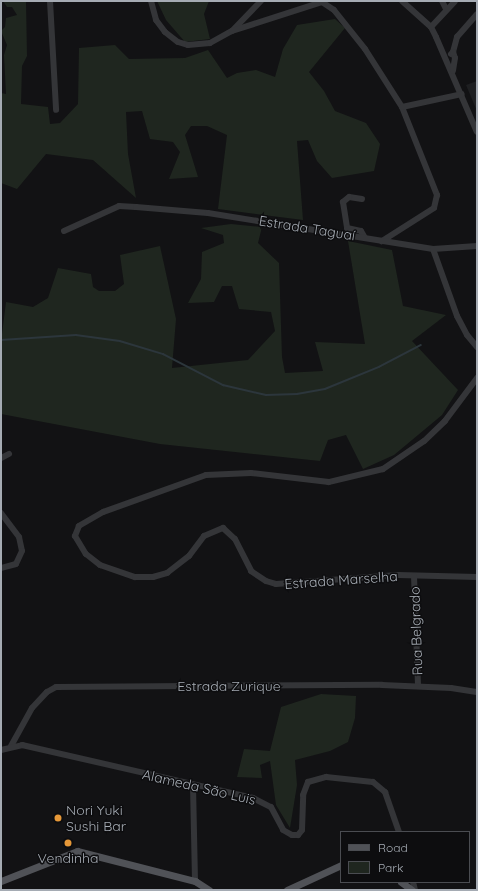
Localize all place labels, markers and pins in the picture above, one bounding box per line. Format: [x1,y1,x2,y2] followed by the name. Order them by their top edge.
[66,802,126,834] place label: Nori Yuki Sushi Bar
[53,813,63,823] marker: Nori Yuki Sushi Bar
[63,838,73,848] marker: Vendinha
[38,850,98,866] place label: Vendinha

